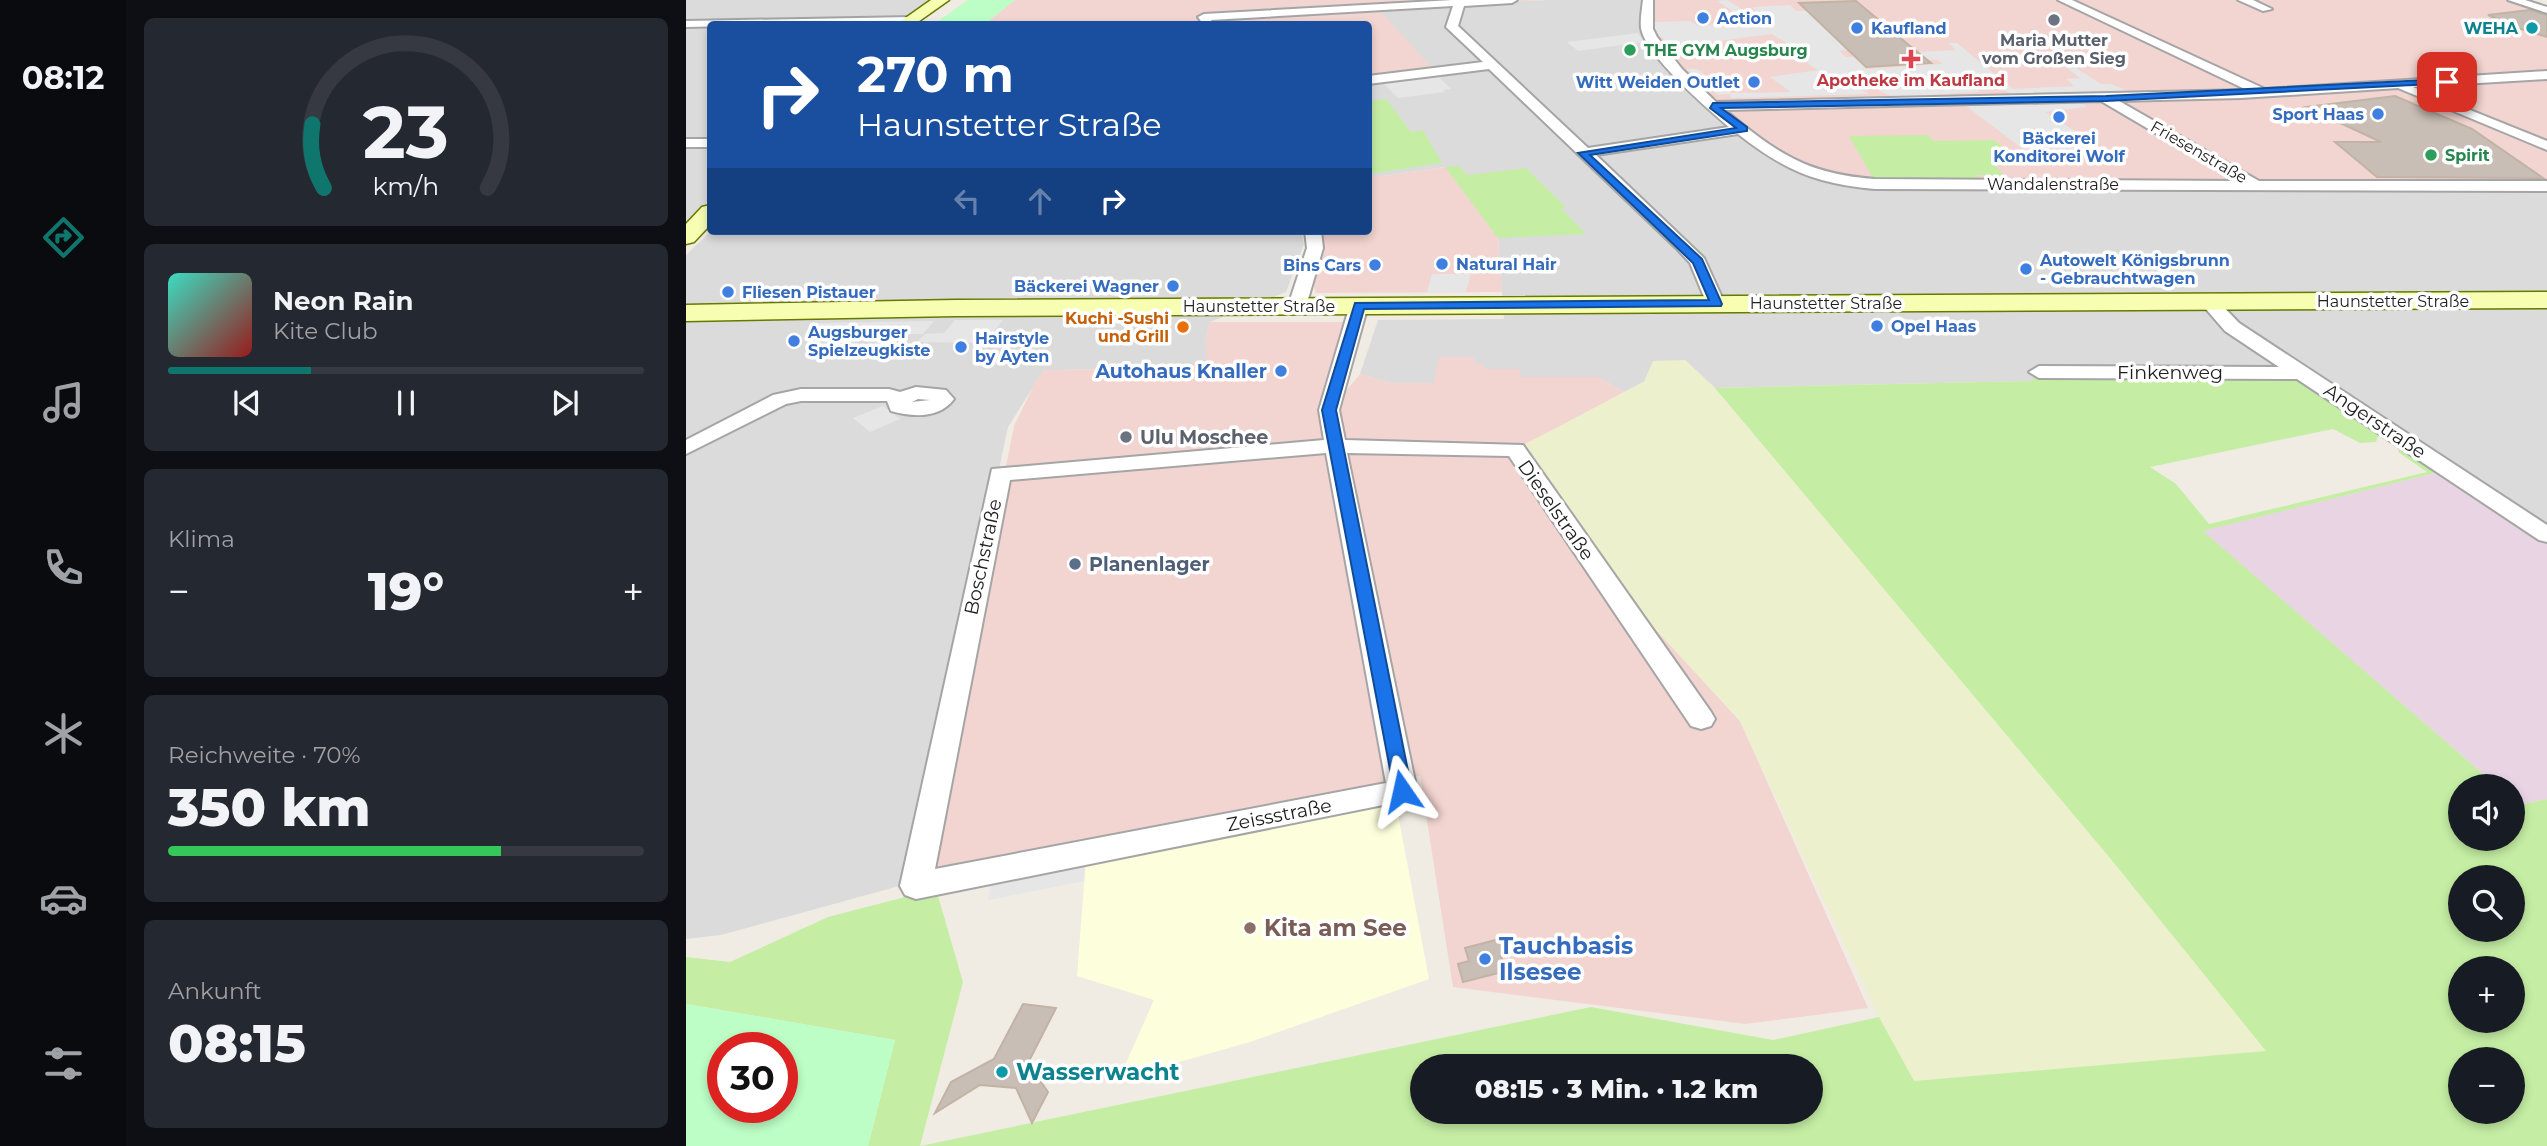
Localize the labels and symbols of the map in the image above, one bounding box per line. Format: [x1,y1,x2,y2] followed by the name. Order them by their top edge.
[1716,9,1772,28] place label: Action
[1695,10,1711,26] marker: Action
[2046,12,2062,28] marker: Maria Mutter vom Großen Sieg
[1871,19,1947,38] place label: Kaufland
[2464,19,2519,38] place label: WEHA
[1849,20,1865,36] marker: Kaufland
[2524,20,2540,36] marker: WEHA
[1981,31,2126,68] place label: Maria Mutter vom Großen Sieg
[1644,41,1808,60] place label: THE GYM Augsburg
[1622,42,1638,58] marker: THE GYM Augsburg
[1903,51,1919,67] marker: Apotheke im Kaufland
[2417,52,2477,112] pin
[1816,71,2005,90] place label: Apotheke im Kaufland
[1576,73,1740,92] place label: Witt Weiden Outlet
[1746,74,1762,90] marker: Witt Weiden Outlet
[2272,105,2364,124] place label: Sport Haas
[2370,106,2386,122] marker: Sport Haas
[2051,109,2067,125] marker: Bäckerei Konditorei Wolf
[2147,117,2251,187] street label: Friesenstraße
[1993,129,2126,166] place label: Bäckerei Konditorei Wolf
[2445,146,2490,165] place label: Spirit
[2423,147,2439,163] marker: Spirit
[1987,175,2119,194] street label: Wandalenstraße
[2039,251,2230,288] place label: Autowelt Königsbrunn - Gebrauchtwagen
[1456,255,1557,274] place label: Natural Hair
[1283,256,1361,275] place label: Bins Cars
[1434,256,1450,272] marker: Natural Hair
[1367,257,1383,273] marker: Bins Cars
[2018,261,2034,277] marker: Autowelt Königsbrunn - Gebrauchtwagen
[1014,277,1159,296] place label: Bäckerei Wagner
[1165,278,1181,294] marker: Bäckerei Wagner
[742,283,876,302] place label: Fliesen Pistauer
[720,284,736,300] marker: Fliesen Pistauer
[2317,292,2469,311] street label: Haunstetter Straße
[1750,294,1902,313] street label: Haunstetter Straße
[1183,297,1335,316] street label: Haunstetter Straße
[1065,309,1169,346] place label: Kuchi -Sushi und Grill
[1891,317,1977,336] place label: Opel Haas
[1869,318,1885,334] marker: Opel Haas
[1175,319,1191,335] marker: Kuchi -Sushi und Grill
[807,323,930,360] place label: Augsburger Spielzeugkiste
[975,329,1049,366] place label: Hairstyle by Ayten
[786,333,802,349] marker: Augsburger Spielzeugkiste
[953,339,969,355] marker: Hairstyle by Ayten
[1094,360,1267,383] place label: Autohaus Knaller
[2117,361,2223,384] street label: Finkenweg
[1273,363,1289,379] marker: Autohaus Knaller
[2320,379,2430,463] street label: Angerstraße
[1140,426,1268,449] place label: Ulu Moschee
[1118,429,1134,445] marker: Ulu Moschee
[1513,455,1599,565] street label: Dieselstraße
[959,497,1007,617] street label: Boschstraße
[1089,553,1210,576] place label: Planenlager
[1067,556,1083,572] marker: Planenlager
[1365,754,1439,828] position arrow
[1225,794,1333,836] street label: Zeissstraße
[1264,914,1407,942] place label: Kita am See
[1242,920,1258,936] marker: Kita am See
[1499,932,1633,986] place label: Tauchbasis Ilsesee
[1477,951,1493,967] marker: Tauchbasis Ilsesee
[707,1032,798,1123] speed limit sign: 30
[1016,1058,1180,1086] place label: Wasserwacht
[994,1064,1010,1080] marker: Wasserwacht

